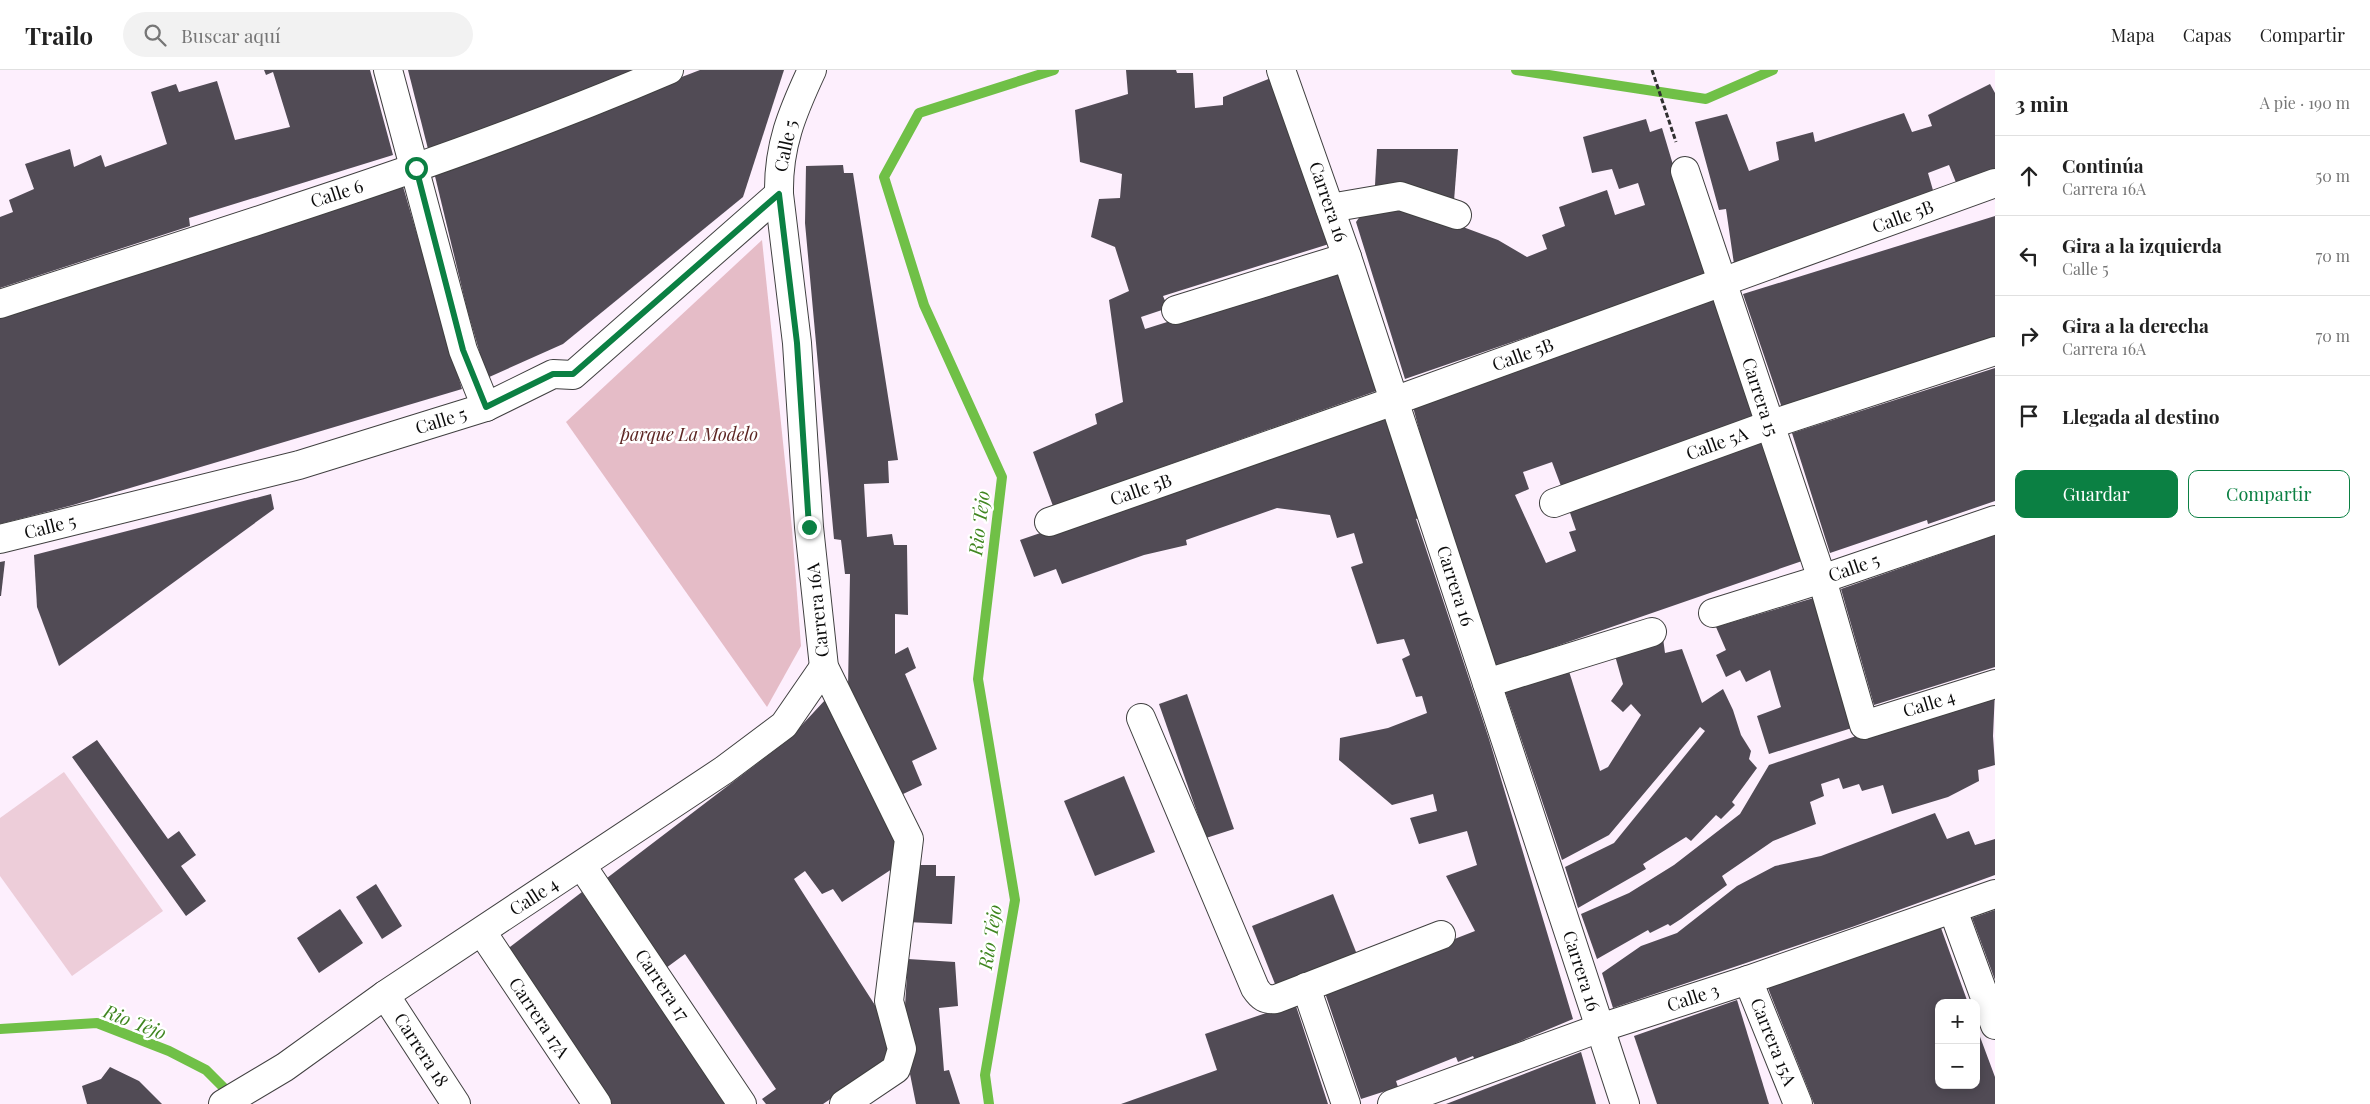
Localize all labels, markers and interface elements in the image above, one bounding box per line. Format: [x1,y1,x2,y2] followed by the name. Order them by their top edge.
[123,12,473,57] search box
[25,19,93,51] text: Trailo
[141,21,169,49] icon: search
[181,22,281,48] text: Buscar aquí
[2111,23,2155,47] text: Mapa
[2183,23,2232,47] text: Capas
[2260,23,2345,47] text: Compartir
[2015,89,2069,117] text: 3 min
[2260,92,2350,113] text: A pie · 190 m
[768,118,802,174] street label: Calle 5
[2062,152,2144,178] text: Continúa
[405,157,428,180] route start
[1304,158,1354,245] street label: Carrera 16
[2015,162,2043,190] icon: ahead
[2316,165,2350,186] text: 50 m
[307,173,366,213] street label: Calle 6
[2062,178,2146,199] text: Carrera 16A
[1869,194,1937,238] street label: Calle 5B
[2062,232,2222,258] text: Gira a la izquierda
[2015,242,2043,270] icon: left
[2316,245,2350,266] text: 70 m
[2062,258,2109,279] text: Calle 5
[2062,312,2209,338] text: Gira a la derecha
[2015,322,2043,350] icon: right
[2316,325,2350,346] text: 70 m
[1489,332,1557,376] street label: Calle 5B
[2062,338,2146,359] text: Carrera 16A
[1737,354,1785,439] street label: Carrera 15
[412,401,469,439] street label: Calle 5
[2015,402,2043,430] icon: arrive
[2062,403,2220,429] text: Llegada al destino
[1683,421,1751,465] street label: Calle 5A
[618,422,758,446] park label: parque La Modelo
[1107,467,1175,511] street label: Calle 5B
[2015,470,2178,518] button: Guardar
[2188,470,2350,518] button: Compartir
[961,489,995,558] water label: Rio Tejo
[21,508,78,544] street label: Calle 5
[798,516,821,539] route end
[1432,542,1480,629] street label: Carrera 16
[1825,547,1882,587] street label: Calle 5
[800,561,834,658] street label: Carrera 16A
[1900,684,1958,722] street label: Calle 4
[504,871,563,921] street label: Calle 4
[971,903,1007,972] water label: Rio Tejo
[1558,927,1606,1014] street label: Carrera 16
[630,944,696,1025] street label: Carrera 17
[504,972,576,1063] street label: Carrera 17A
[1664,977,1722,1017] street label: Calle 3
[1745,994,1803,1090] street label: Carrera 15A
[99,997,171,1045] water label: Rio Tejo
[1935,999,1980,1089] map controls
[1935,999,1980,1044] button: +
[389,1008,455,1091] street label: Carrera 18
[1935,1044,1980,1089] button: −

